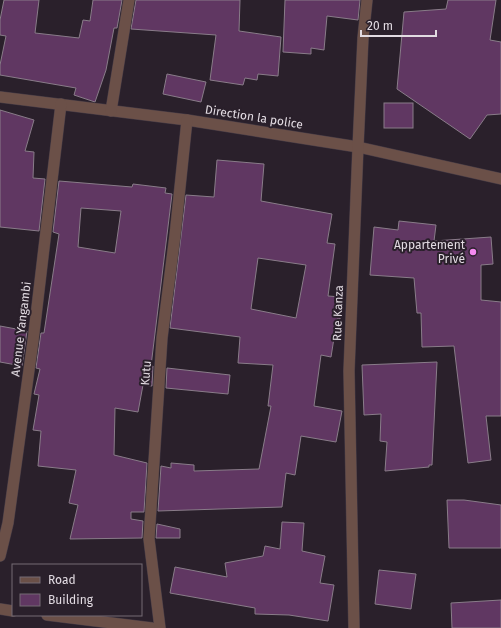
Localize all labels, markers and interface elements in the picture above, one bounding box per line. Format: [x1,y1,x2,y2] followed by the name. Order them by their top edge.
[361,12,436,38] scale bar
[367,19,393,33] text: 20 m
[204,102,304,132] street label: Direction la police
[394,238,466,266] place label: Appartement Privé
[468,247,478,257] marker: Appartement Privé
[8,281,34,377] street label: Avenue Yangambi
[330,285,346,341] street label: Rue Kanza
[138,360,154,386] street label: Kutu
[12,564,142,616] legend
[48,573,76,587] text: Road
[48,593,94,607] text: Building

